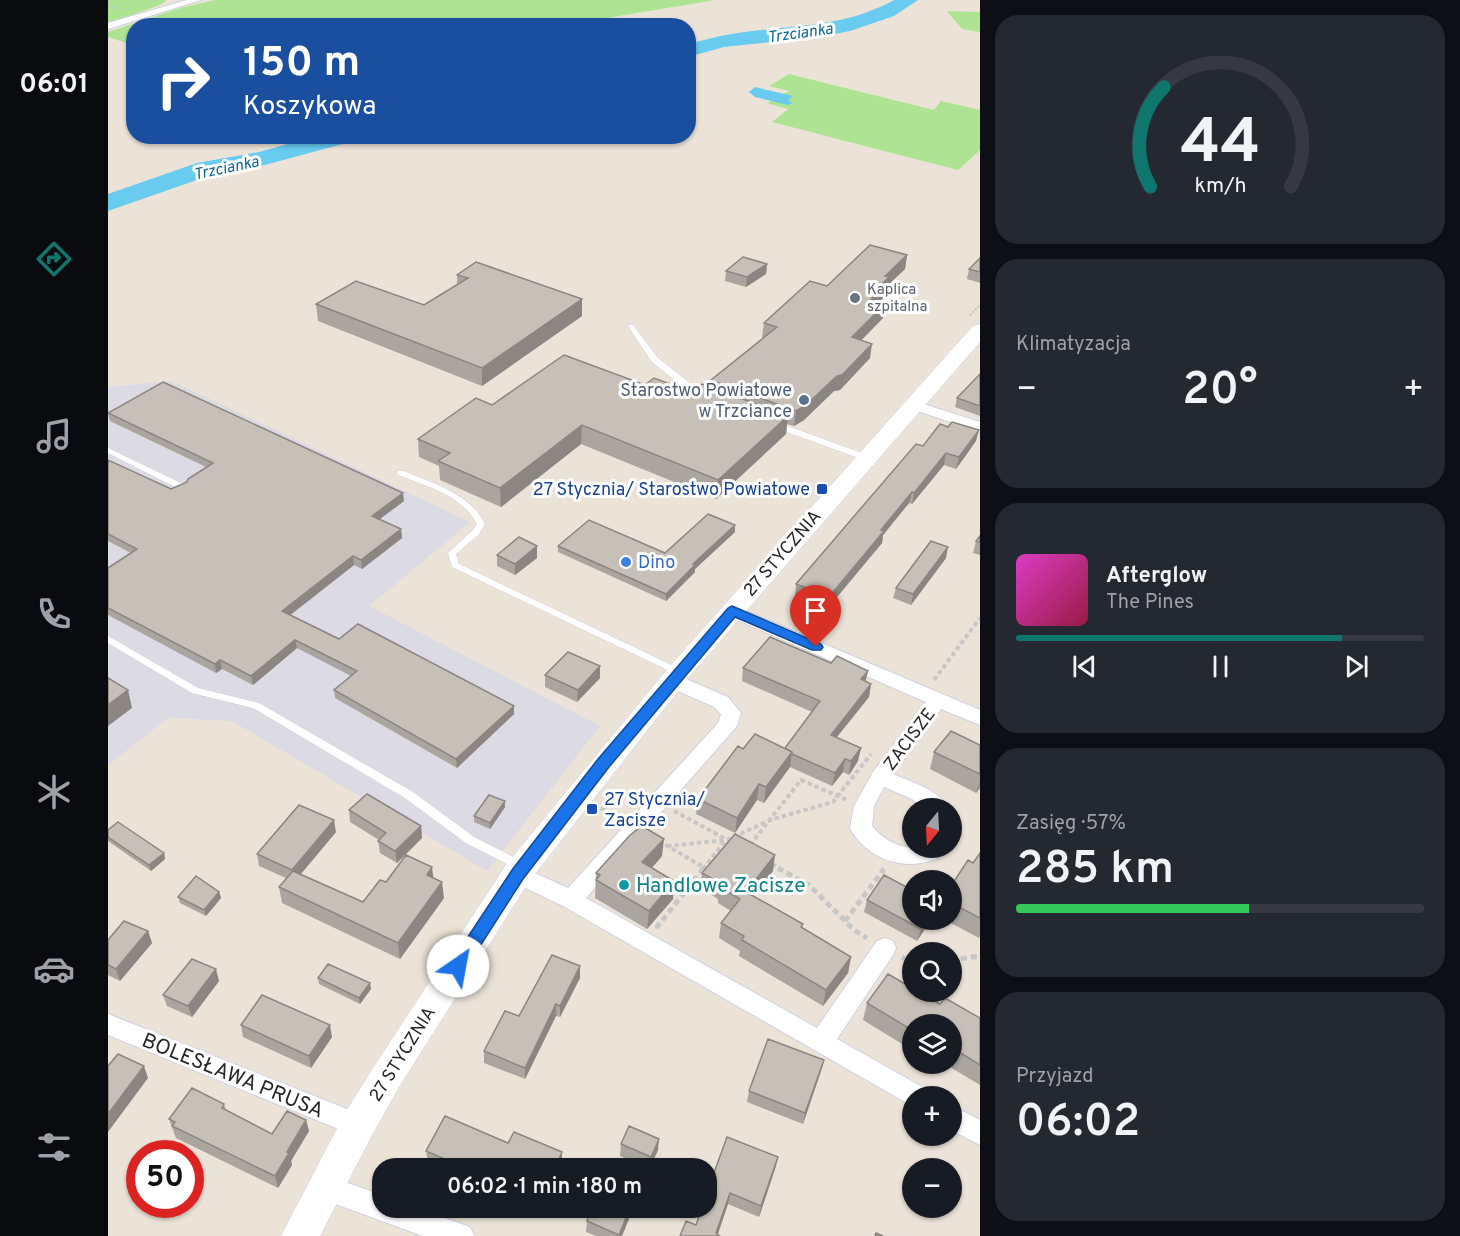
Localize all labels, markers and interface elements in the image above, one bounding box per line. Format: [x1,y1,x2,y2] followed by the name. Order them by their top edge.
[766,19,835,48] water label: Trzcianka
[243,38,360,91] text: 150 m
[144,42,222,120] icon: right
[19,68,89,102] text: 06:01
[243,90,377,124] text: Koszykowa
[1180,106,1260,185] text: 44
[192,152,261,186] water label: Trzcianka
[1194,173,1246,200] text: km/h
[33,238,75,280] icon: directions
[867,281,928,317] place label: Kaplica szpitalna
[848,291,862,305] marker: Kaplica szpitalna
[1016,332,1131,358] text: Klimatyzacja
[1182,363,1258,420] text: 20°
[1016,370,1037,412] text: −
[1403,370,1424,412] text: +
[620,380,792,424] place label: Starostwo Powiatowe w Trzciance
[797,393,811,407] marker: Starostwo Powiatowe w Trzciance
[33,415,75,457] icon: music
[533,479,810,502] place label: 27 Stycznia/ Starostwo Powiatowe
[815,482,829,496] marker: 27 Stycznia/ Starostwo Powiatowe
[739,506,827,602] street label: 27 STYCZNIA
[638,552,675,575] place label: Dino
[619,555,633,569] marker: Dino
[1106,563,1207,590] text: Afterglow
[790,585,841,647] pin
[1106,590,1194,616] text: The Pines
[33,593,75,635] icon: phone
[799,594,832,627] icon: arrive
[1068,650,1101,683] icon: previous
[1204,650,1237,683] icon: pause
[1340,650,1373,683] icon: next
[879,704,941,776] street label: ZACISZE
[33,771,75,813] icon: climate
[604,789,705,833] place label: 27 Stycznia/ Zacisze
[902,798,962,858] north arrow
[902,798,962,1218] map controls
[585,802,599,816] marker: 27 Stycznia/ Zacisze
[1016,811,1126,837] text: Zasięg · 57%
[1016,842,1174,899] text: 285 km
[902,870,962,930] button: sound
[636,873,806,900] place label: Handlowe Zacisze
[617,878,631,892] marker: Handlowe Zacisze
[426,934,490,998] position arrow
[902,942,962,1002] button: search
[33,948,75,990] icon: car
[365,1003,442,1107] street label: 27 STYCZNIA
[902,1014,962,1074] button: layers
[138,1028,327,1125] street label: BOLESŁAWA PRUSA
[1016,1064,1093,1090] text: Przyjazd
[902,1086,962,1146] button: +
[1016,1095,1140,1152] text: 06:02
[33,1126,75,1168] icon: filters
[126,1140,204,1218] speed limit sign: 50
[902,1158,962,1218] button: −
[447,1174,642,1201] text: 06:02 · 1 min · 180 m

